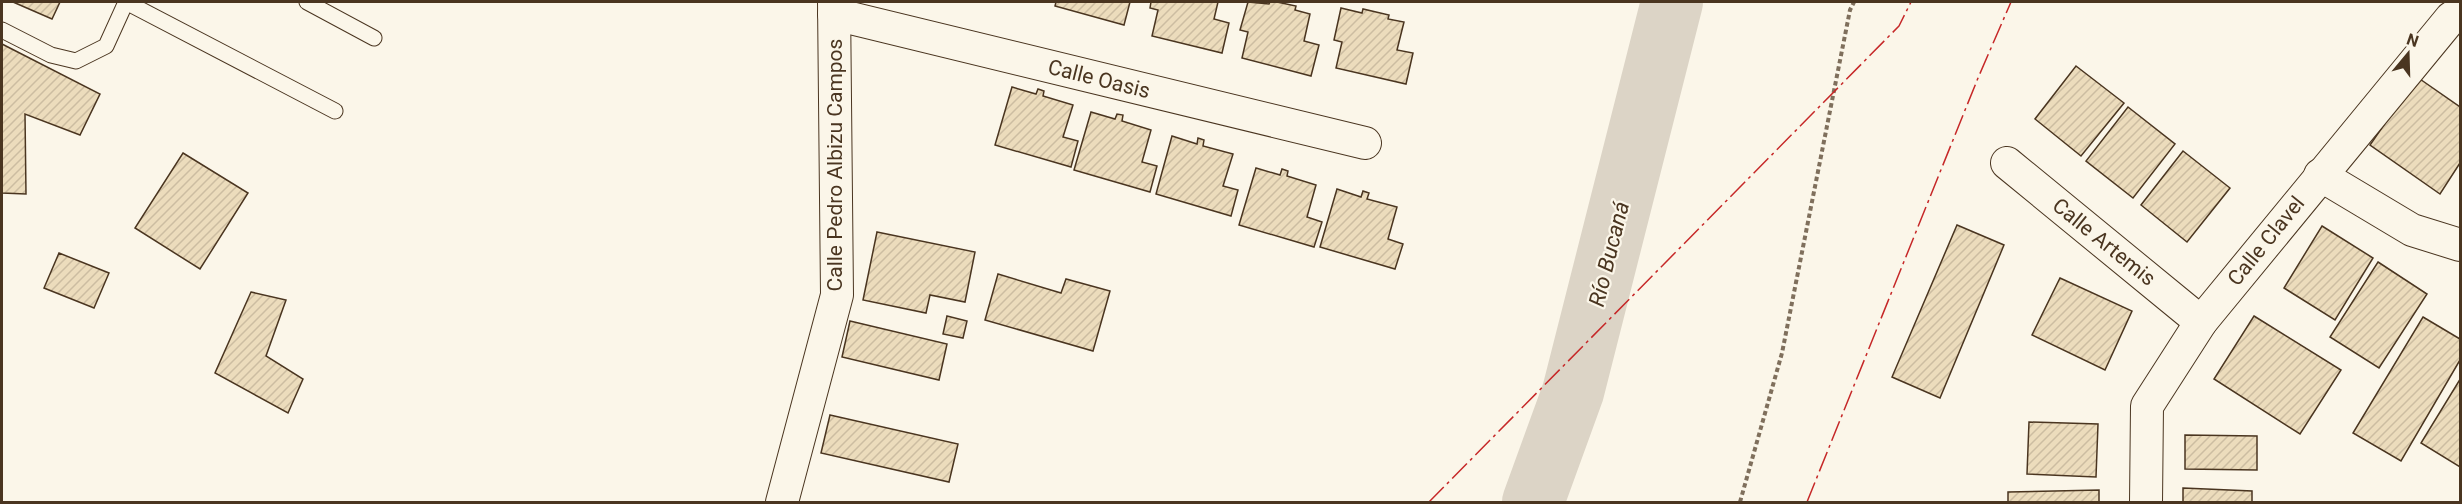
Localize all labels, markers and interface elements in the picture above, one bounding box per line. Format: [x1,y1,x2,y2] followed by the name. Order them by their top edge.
[2378,24,2438,84] north arrow
[2404,29,2421,51] text: N
[823,39,847,291] street label: Calle Pedro Albizu Campos
[1045,55,1153,103] street label: Calle Oasis
[2223,191,2309,291] street label: Calle Clavel
[2048,193,2160,291] street label: Calle Artemis
[1584,199,1634,309] water label: Río Bucaná

